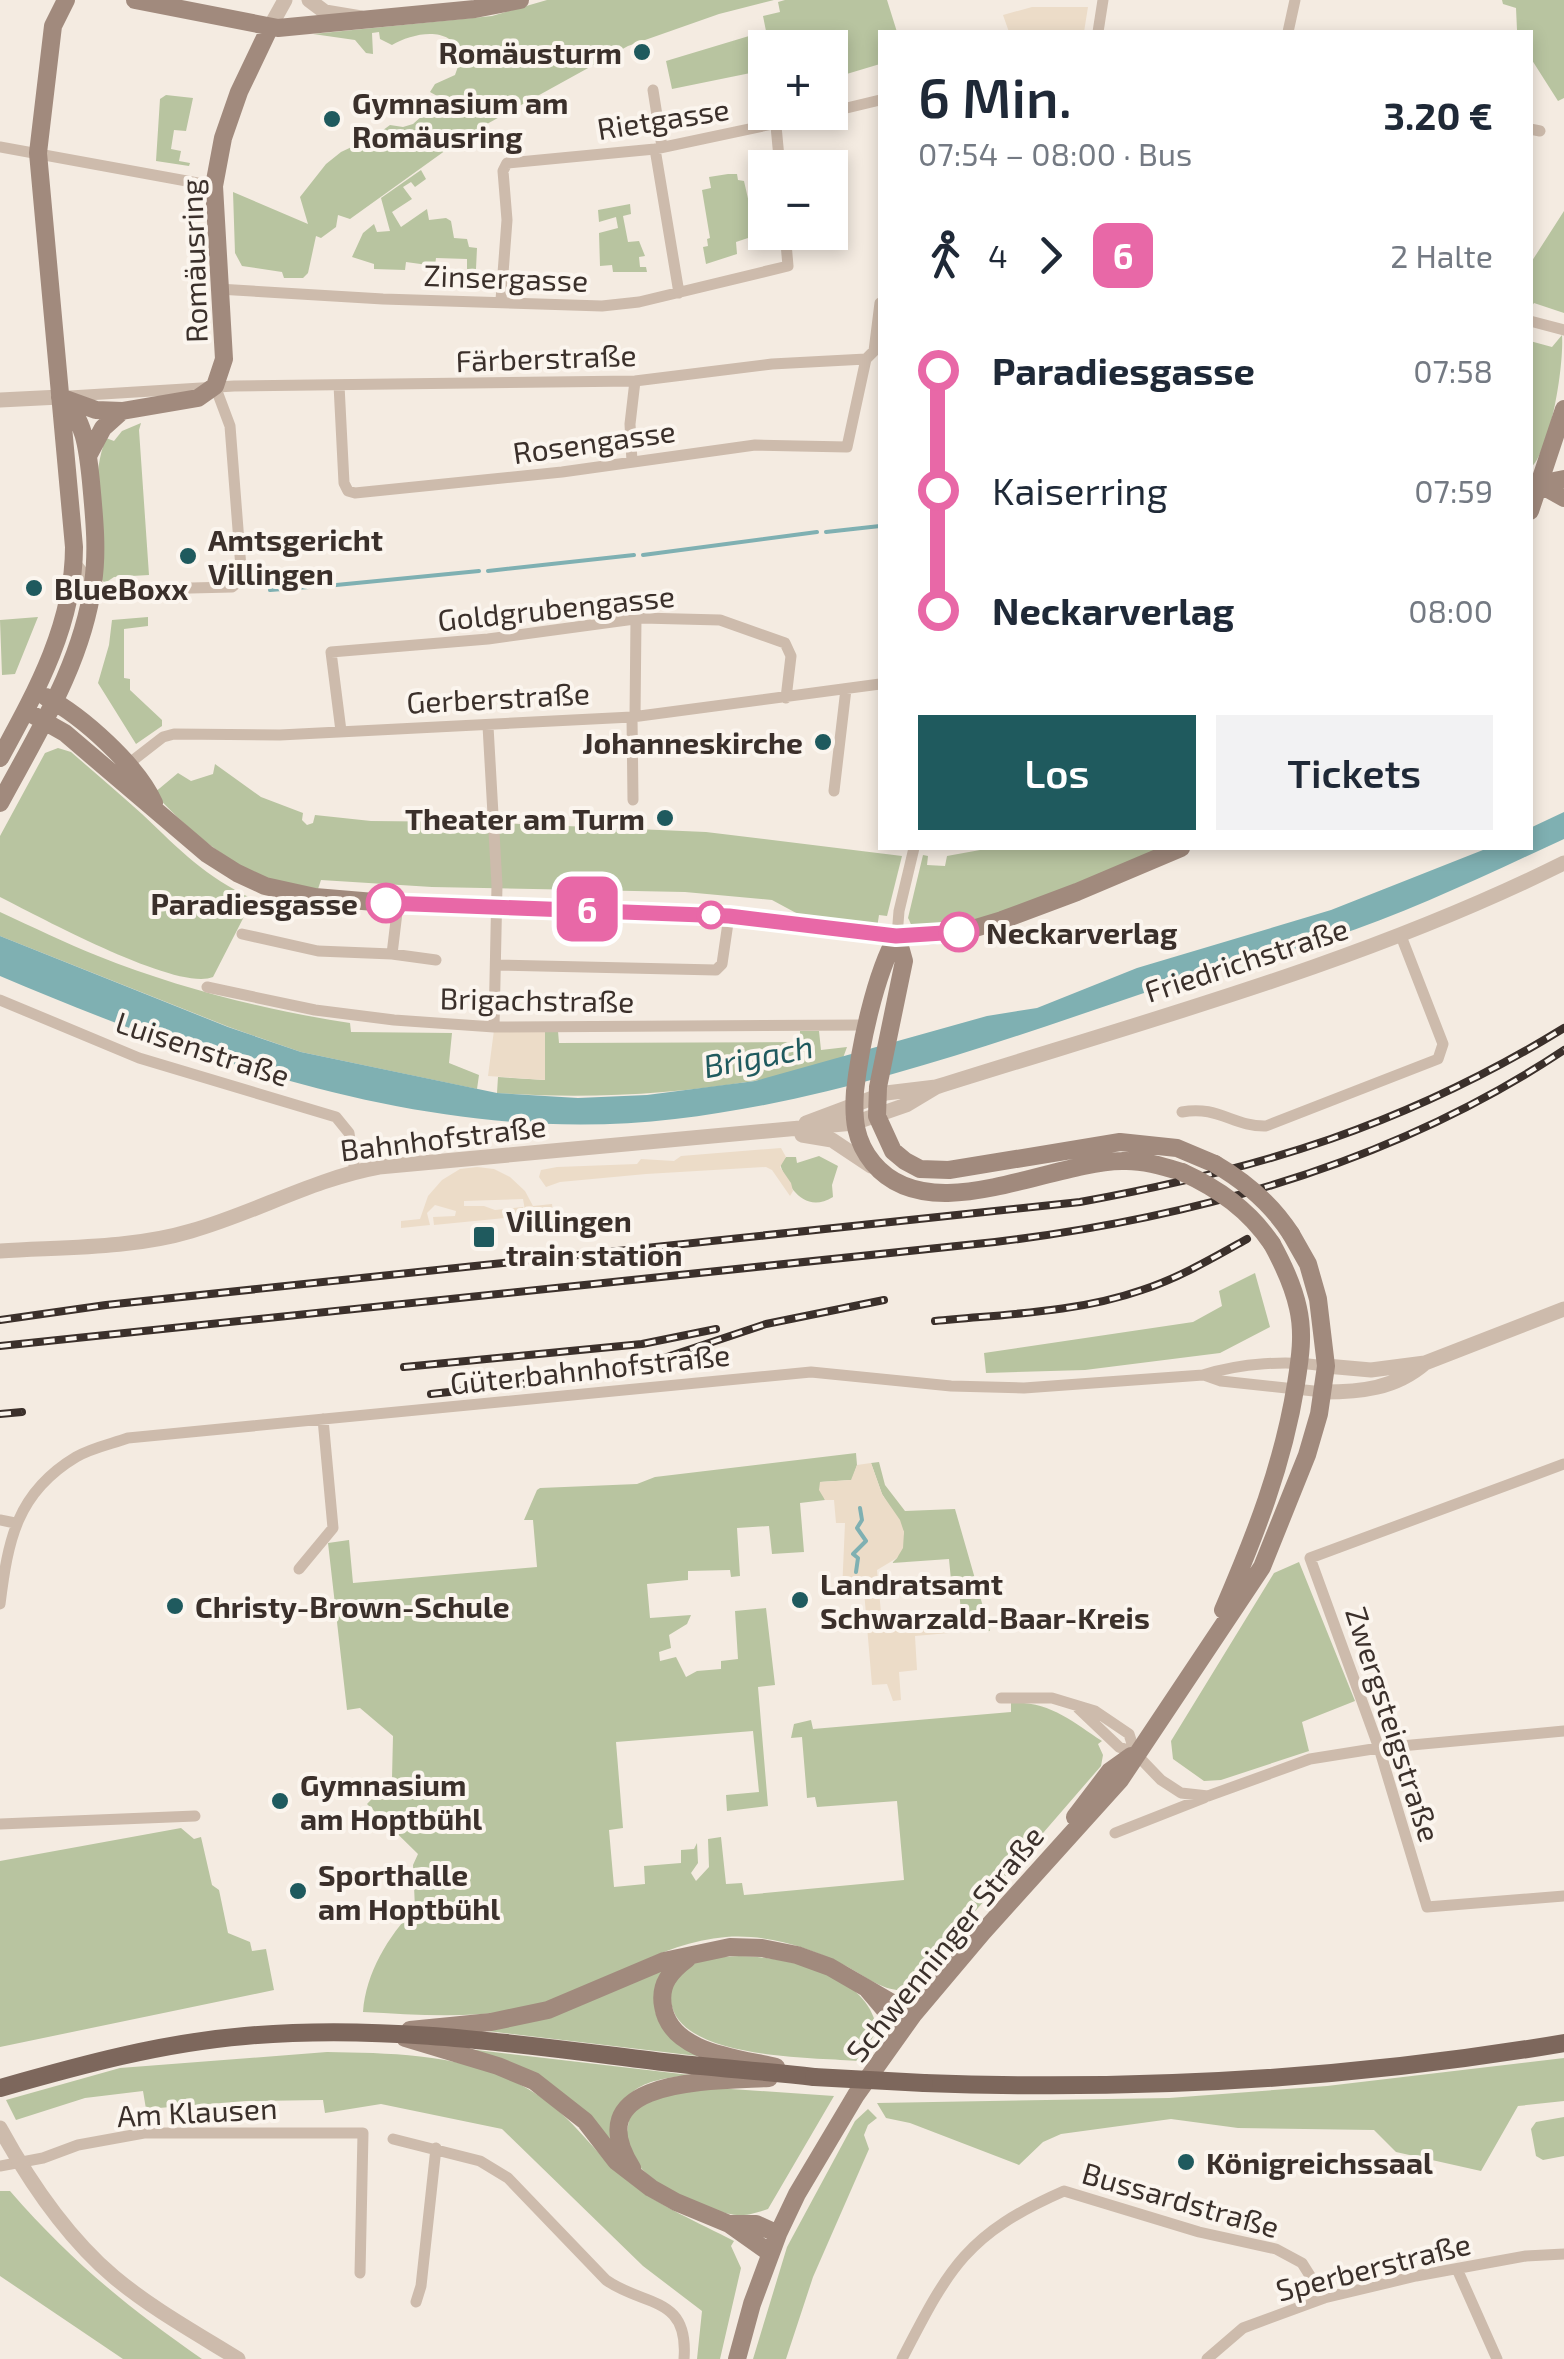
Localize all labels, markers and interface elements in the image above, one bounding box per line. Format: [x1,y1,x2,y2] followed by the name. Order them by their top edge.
[748,30,848,250] map controls
[748,30,848,130] button: +
[438,34,622,70] place label: Romäusturm
[631,41,653,63] marker: Romäusturm
[918,63,1072,129] text: 6 Min.
[352,84,568,154] place label: Gymnasium am Romäusring
[594,90,732,146] street label: Rietgasse
[1384,92,1493,138] text: 3.20 €
[321,108,343,130] marker: Gymnasium am Romäusring
[918,134,1192,172] text: 07:54 – 08:00 · Bus
[748,150,848,250] button: −
[172,178,214,344] street label: Romäusring
[918,228,973,283] icon: walk
[1023,228,1078,283] icon: forward
[1113,234,1133,276] text: 6
[988,236,1008,274] text: 4
[1390,236,1493,274] text: 2 Halte
[423,256,589,298] street label: Zinsergasse
[455,336,637,378] street label: Färberstraße
[992,347,1255,393] text: Paradiesgasse
[1413,351,1493,389] text: 07:58
[510,412,678,470] street label: Rosengasse
[992,467,1168,513] text: Kaiserring
[1414,471,1493,509] text: 07:59
[208,521,383,591] place label: Amtsgericht Villingen
[177,545,199,567] marker: Amtsgericht Villingen
[54,570,188,606] place label: BlueBoxx
[23,577,45,599] marker: BlueBoxx
[436,577,676,637] street label: Goldgrubengasse
[992,587,1234,633] text: Neckarverlag
[1408,591,1493,629] text: 08:00
[405,674,591,720] street label: Gerberstraße
[918,715,1196,830] button: Los
[1216,715,1493,830] button: Tickets
[582,724,803,760] place label: Johanneskirche
[812,731,834,753] marker: Johanneskirche
[405,800,645,836] place label: Theater am Turm
[654,807,676,829] marker: Theater am Turm
[554,876,620,942] line badge: 6
[367,884,405,922] marker: Paradiesgasse
[150,885,358,921] place label: Paradiesgasse
[577,888,597,930] text: 6
[698,902,724,928] unlabelled marker
[1140,909,1352,1009] street label: Friedrichstraße
[940,913,978,951] marker: Neckarverlag
[986,914,1178,950] place label: Neckarverlag
[439,979,635,1019] street label: Brigachstraße
[112,1003,294,1093] street label: Luisenstraße
[700,1026,816,1085] water label: Brigach
[338,1107,548,1167] street label: Bahnhofstraße
[506,1202,683,1272] place label: Villingen train station
[471,1224,497,1250] marker: Villingen train station
[448,1335,732,1401] street label: Güterbahnhofstraße
[820,1565,1150,1635] place label: Landratsamt Schwarzald-Baar-Kreis
[195,1588,510,1625] place label: Christy-Brown-Schule
[789,1589,811,1611] marker: Landratsamt Schwarzald-Baar-Kreis
[164,1595,186,1617] marker: Christy-Brown-Schule
[1339,1602,1449,1846] street label: Zwergsteigstraße
[300,1766,482,1836] place label: Gymnasium am Hoptbühl
[269,1790,291,1812] marker: Gymnasium am Hoptbühl
[838,1818,1050,2068] street label: Schwenninger Straße
[318,1856,500,1926] place label: Sporthalle am Hoptbühl
[287,1880,309,1902] marker: Sporthalle am Hoptbühl
[116,2089,278,2133] street label: Am Klausen
[1206,2144,1433,2180] place label: Königreichssaal
[1175,2151,1197,2173] marker: Königreichssaal
[1078,2154,1284,2244] street label: Bussardstraße
[1272,2224,1474,2308] street label: Sperberstraße

